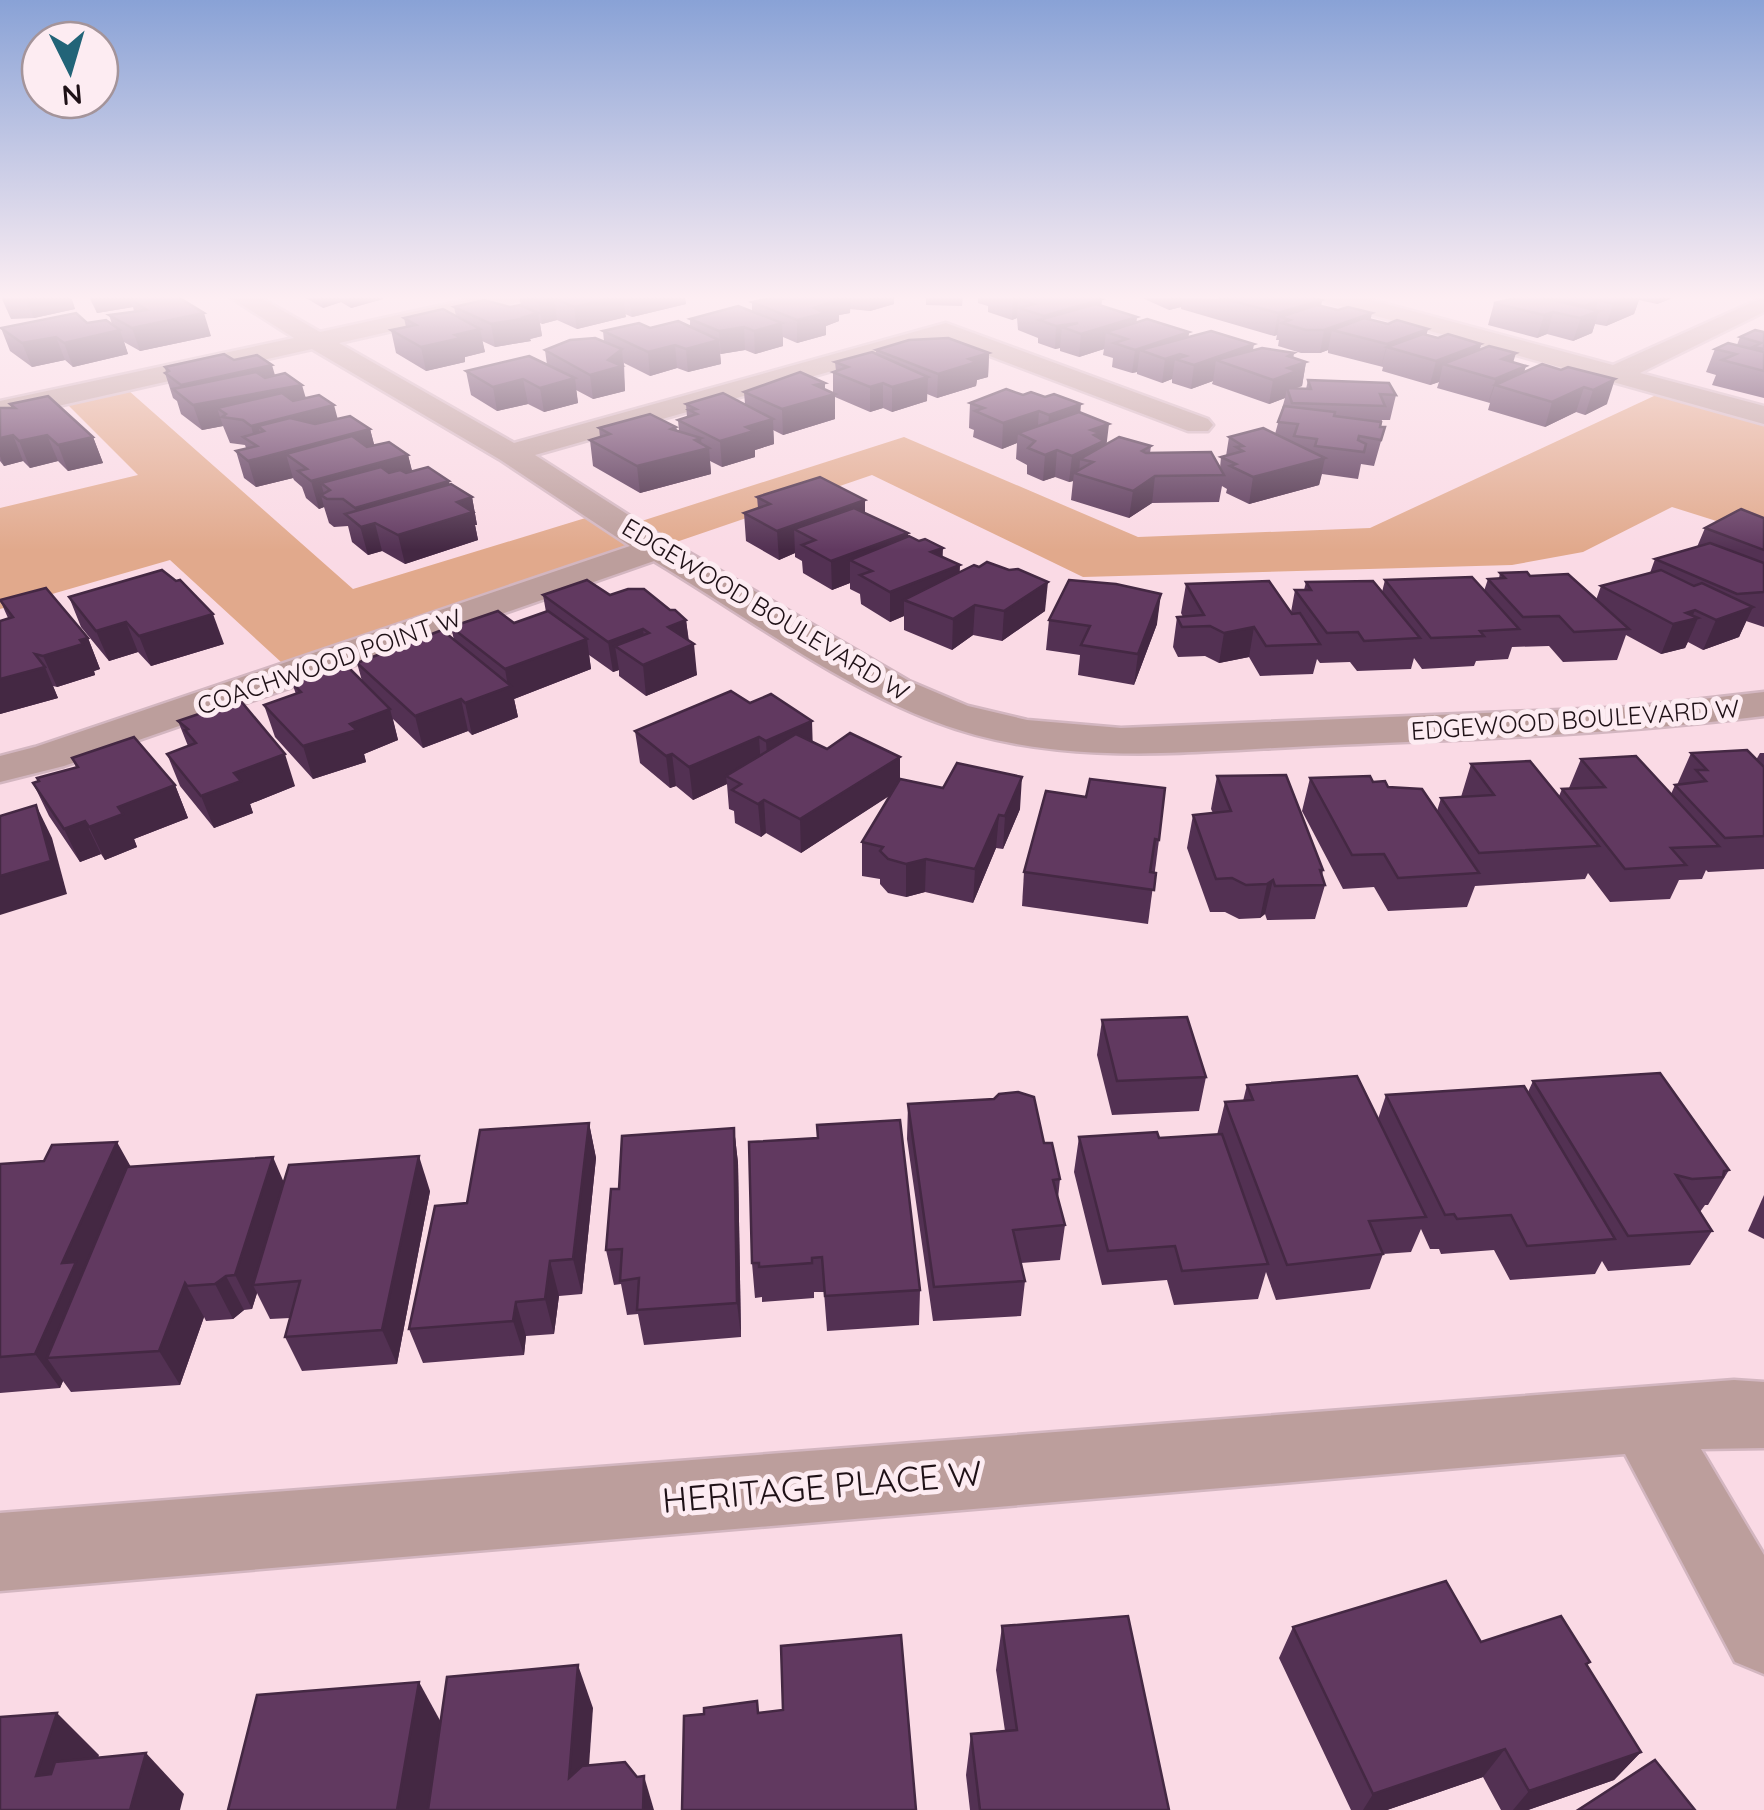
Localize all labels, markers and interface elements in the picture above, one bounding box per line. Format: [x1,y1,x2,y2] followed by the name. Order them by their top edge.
[20,20,120,120] north arrow
[60,77,84,114] text: N
[617,511,915,707] street label: EDGEWOOD BOULEVARD W
[193,601,465,721] street label: COACHWOOD POINT W
[1410,692,1740,746] street label: EDGEWOOD BOULEVARD W
[660,1450,984,1522] street label: HERITAGE PLACE W

